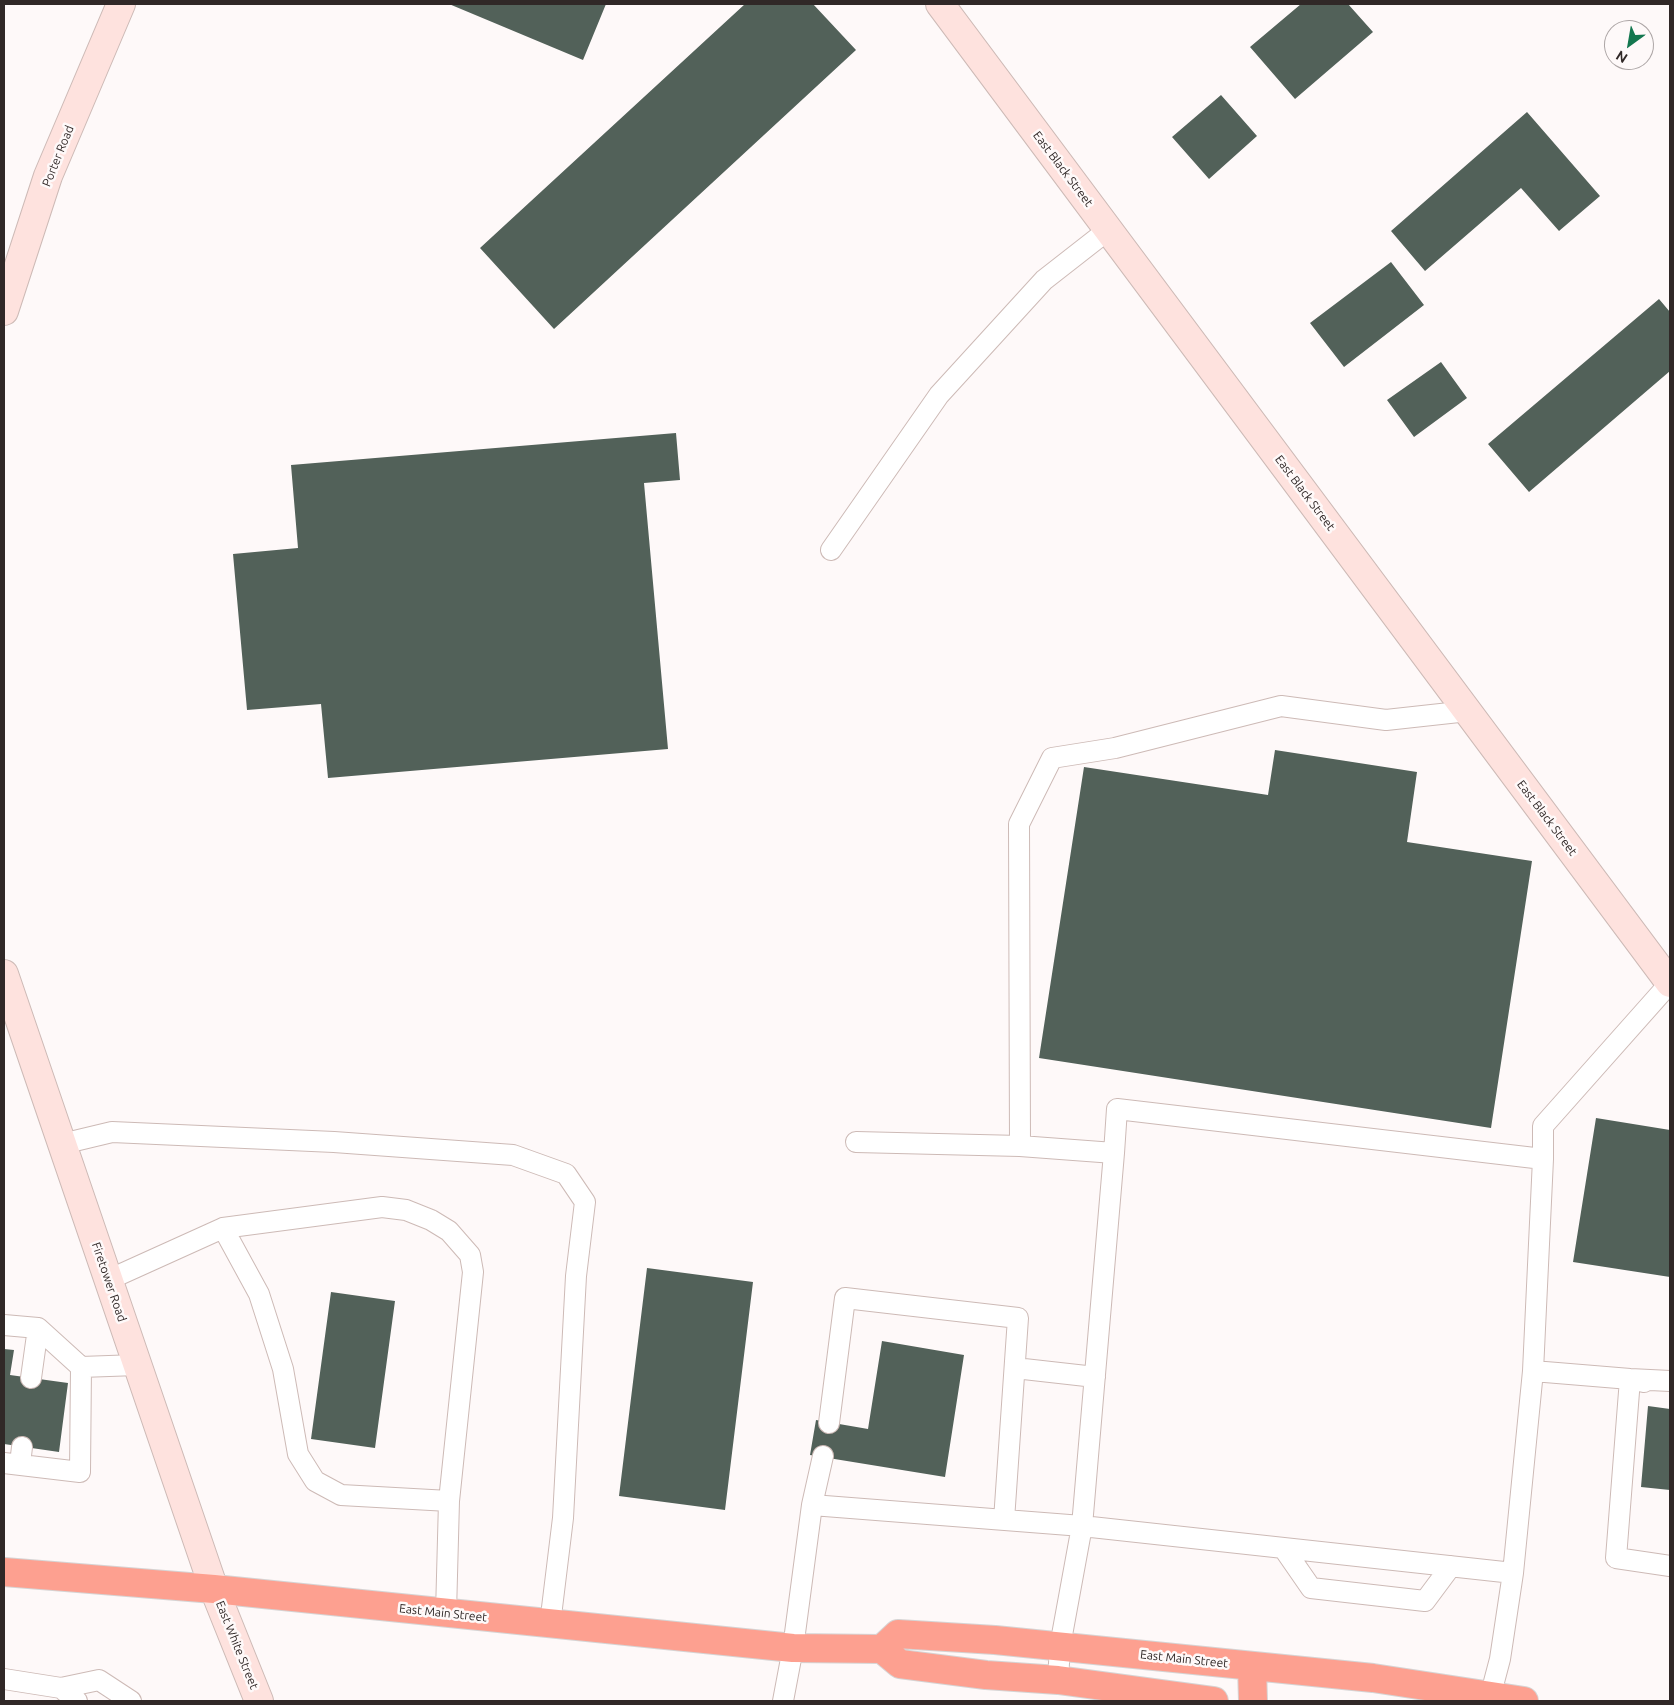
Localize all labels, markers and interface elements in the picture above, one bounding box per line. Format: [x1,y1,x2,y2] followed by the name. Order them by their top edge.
[1604,20,1654,70] north arrow
[1613,47,1630,66] text: N
[39,123,77,189] street label: Porter Road
[1030,129,1096,209] street label: East Black Street
[1272,453,1338,533] street label: East Black Street
[1514,778,1580,858] street label: East Black Street
[89,1240,129,1324] street label: Firetower Road
[213,1599,261,1691] street label: East White Street
[398,1601,488,1625] street label: East Main Street
[1139,1647,1229,1671] street label: East Main Street

